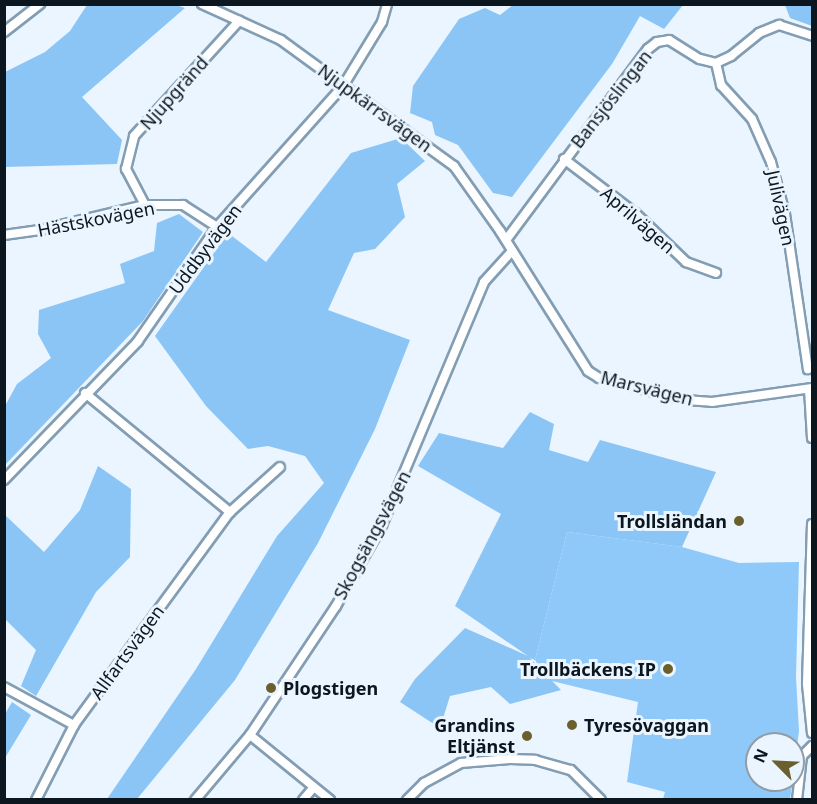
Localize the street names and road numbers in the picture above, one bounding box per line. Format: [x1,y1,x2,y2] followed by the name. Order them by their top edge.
[566,46,656,152] street label: Bansjöslingan
[136,52,212,134] street label: Njupgränd
[314,59,436,157] street label: Njupkärrsvägen
[762,168,800,248] street label: Julivägen
[597,182,679,258] street label: Aprilvägen
[36,197,156,241] street label: Hästskovägen
[164,200,246,298] street label: Uddbyvägen
[599,366,695,410] street label: Marsvägen
[329,467,415,603] street label: Skogsängsvägen
[86,601,168,703] street label: Allfartsvägen

